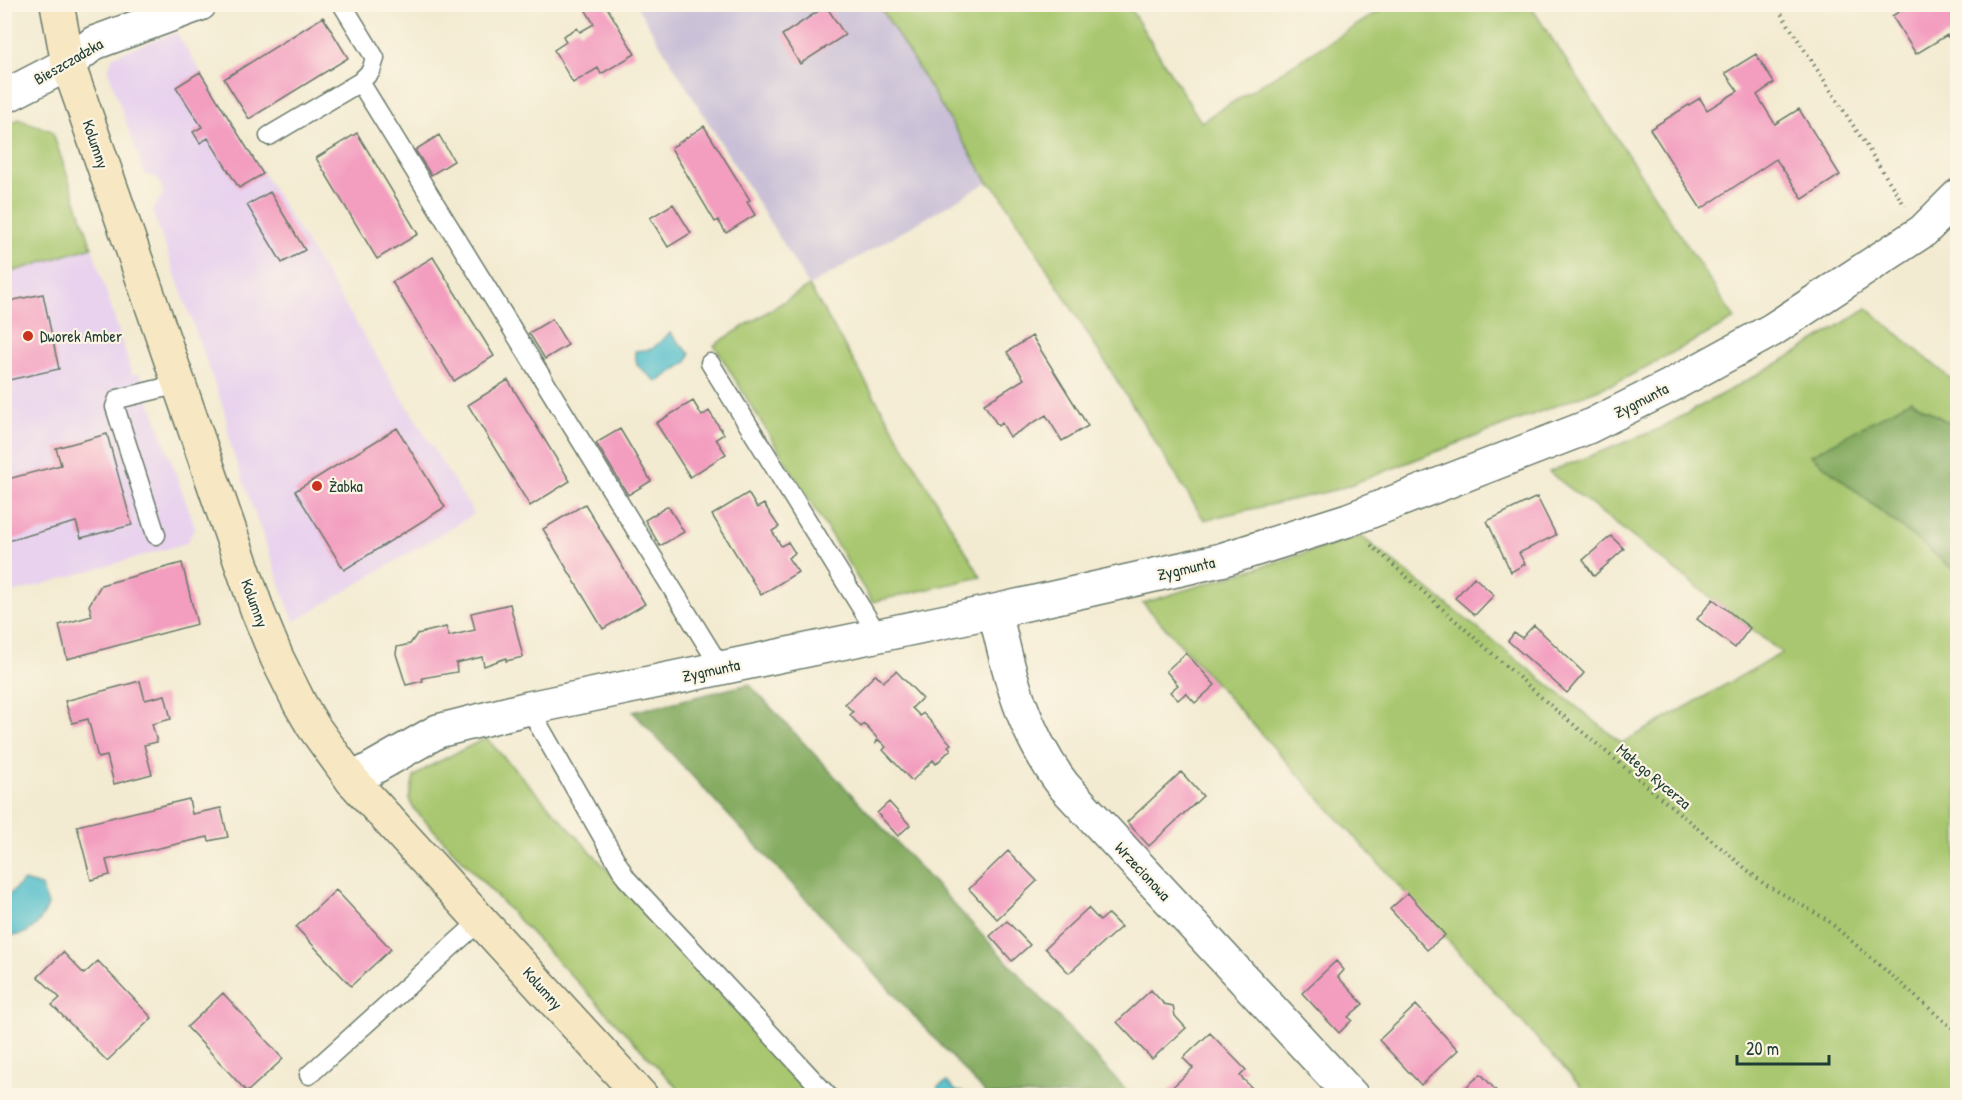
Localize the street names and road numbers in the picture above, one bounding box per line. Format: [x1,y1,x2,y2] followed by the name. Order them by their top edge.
[29,32,107,90] street label: Bieszczadzka
[77,117,115,172] street label: Kolumny
[1610,377,1672,423] street label: Zygmunta
[1155,551,1217,585] street label: Zygmunta
[236,576,274,631] street label: Kolumny
[680,653,742,687] street label: Zygmunta
[1612,738,1696,814] street label: Małego Rycerza
[1110,837,1176,905] street label: Wrzecionowa
[518,962,568,1014] street label: Kolumny

